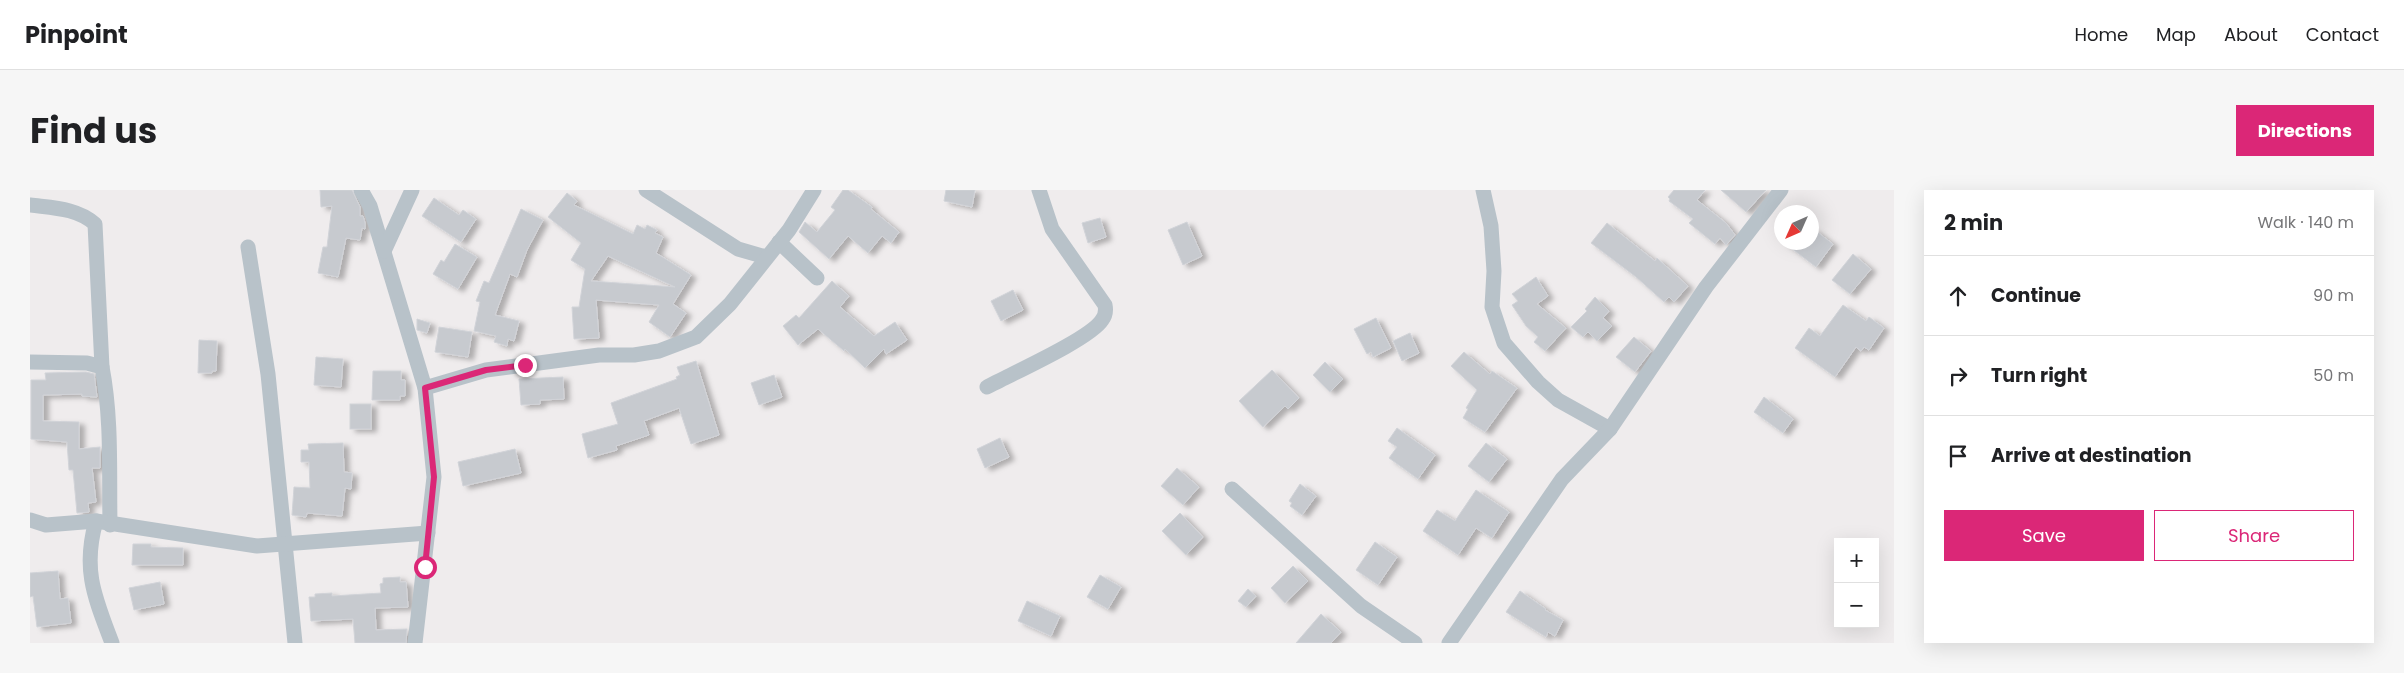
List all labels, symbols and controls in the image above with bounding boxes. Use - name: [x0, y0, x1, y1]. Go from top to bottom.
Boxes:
- text: Pinpoint: [25, 18, 128, 51]
- text: Home: [2074, 22, 2128, 47]
- text: Map: [2156, 22, 2196, 47]
- text: About: [2224, 22, 2278, 47]
- text: Contact: [2306, 22, 2379, 47]
- button: Directions: [2236, 105, 2374, 156]
- text: Find us: [30, 106, 157, 155]
- north arrow: [1774, 205, 1819, 250]
- text: 2 min: [1944, 208, 2003, 237]
- text: Walk · 140 m: [2257, 211, 2354, 234]
- icon: ahead: [1944, 282, 1972, 310]
- text: Continue: [1991, 282, 2081, 309]
- text: 90 m: [2313, 284, 2354, 307]
- route end: [514, 354, 537, 377]
- icon: right: [1944, 362, 1972, 390]
- text: Turn right: [1991, 362, 2087, 389]
- text: 50 m: [2313, 364, 2354, 387]
- icon: arrive: [1944, 442, 1972, 470]
- text: Arrive at destination: [1991, 442, 2192, 469]
- button: Save: [1944, 510, 2144, 561]
- button: Share: [2154, 510, 2354, 561]
- map controls: [1834, 538, 1879, 628]
- button: +: [1834, 538, 1879, 583]
- route start: [414, 556, 437, 579]
- button: −: [1834, 583, 1879, 628]

